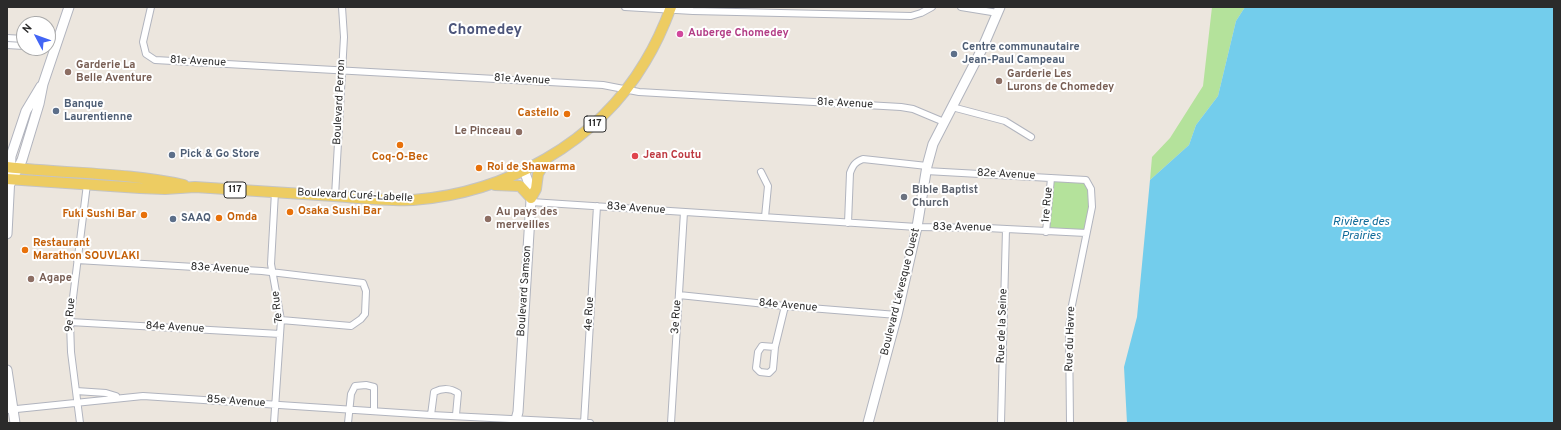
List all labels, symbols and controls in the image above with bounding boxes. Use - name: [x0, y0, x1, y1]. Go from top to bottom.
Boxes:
- north arrow: [16, 16, 56, 56]
- text: N: [20, 21, 36, 36]
- district label: Chomedey: [448, 22, 522, 40]
- place label: Auberge Chomedey: [688, 27, 789, 41]
- marker: Auberge Chomedey: [675, 29, 685, 39]
- place label: Centre communautaire Jean-Paul Campeau: [962, 41, 1080, 67]
- marker: Centre communautaire Jean-Paul Campeau: [949, 49, 959, 59]
- street label: 81e Avenue: [170, 54, 226, 70]
- place label: Garderie La Belle Aventure: [76, 59, 152, 85]
- street label: Boulevard Perron: [331, 59, 349, 145]
- marker: Garderie La Belle Aventure: [63, 67, 73, 77]
- place label: Garderie Les Lurons de Chomedey: [1007, 68, 1114, 94]
- street label: 81e Avenue: [494, 72, 550, 88]
- marker: Garderie Les Lurons de Chomedey: [994, 76, 1004, 86]
- street label: 81e Avenue: [817, 96, 873, 112]
- place label: Banque Laurentienne: [64, 98, 132, 124]
- marker: Banque Laurentienne: [51, 106, 61, 116]
- place label: Castello: [518, 107, 559, 121]
- marker: Castello: [562, 109, 572, 119]
- road number: 117: [584, 116, 606, 132]
- place label: Le Pinceau: [455, 125, 511, 139]
- marker: Le Pinceau: [514, 127, 524, 137]
- marker: Coq-O-Bec: [395, 140, 405, 150]
- place label: Pick & Go Store: [180, 148, 259, 162]
- place label: Jean Coutu: [643, 149, 701, 163]
- marker: Pick & Go Store: [167, 150, 177, 160]
- place label: Coq-O-Bec: [372, 151, 428, 165]
- marker: Jean Coutu: [630, 151, 640, 161]
- place label: Roi de Shawarma: [487, 161, 575, 175]
- marker: Roi de Shawarma: [474, 163, 484, 173]
- street label: 82e Avenue: [976, 167, 1036, 183]
- road number: 117: [224, 182, 246, 198]
- place label: Bible Baptist Church: [912, 184, 978, 210]
- street label: Boulevard Curé-Labelle: [297, 186, 413, 206]
- street label: 1re Rue: [1040, 187, 1056, 223]
- marker: Bible Baptist Church: [899, 192, 909, 202]
- street label: 83e Avenue: [606, 200, 666, 218]
- place label: Osaka Sushi Bar: [298, 205, 381, 219]
- place label: Au pays des merveilles: [496, 206, 558, 232]
- marker: Osaka Sushi Bar: [285, 207, 295, 217]
- place label: Fuki Sushi Bar: [63, 208, 136, 222]
- marker: Fuki Sushi Bar: [139, 210, 149, 220]
- place label: Omda: [227, 211, 257, 225]
- place label: SAAQ: [181, 212, 211, 226]
- marker: Omda: [214, 213, 224, 223]
- marker: SAAQ: [168, 214, 178, 224]
- marker: Au pays des merveilles: [483, 214, 493, 224]
- water label: Rivière des Prairies: [1333, 216, 1389, 244]
- street label: 83e Avenue: [933, 221, 991, 235]
- street label: Boulevard Lévesque Ouest: [879, 227, 923, 357]
- place label: Restaurant Marathon SOUVLAKI: [33, 237, 140, 263]
- marker: Restaurant Marathon SOUVLAKI: [20, 245, 30, 255]
- street label: Boulevard Samson: [515, 245, 535, 337]
- street label: 83e Avenue: [190, 261, 250, 277]
- place label: Agape: [39, 272, 72, 286]
- marker: Agape: [26, 274, 36, 284]
- street label: Rue de la Seine: [995, 288, 1011, 364]
- street label: 7e Rue: [269, 290, 287, 324]
- street label: 4e Rue: [583, 296, 597, 332]
- street label: 9e Rue: [63, 297, 79, 333]
- street label: 84e Avenue: [758, 297, 818, 315]
- street label: 3e Rue: [669, 299, 685, 335]
- street label: Rue du Havre: [1063, 306, 1079, 372]
- street label: 84e Avenue: [145, 320, 205, 336]
- street label: 85e Avenue: [206, 393, 266, 411]

